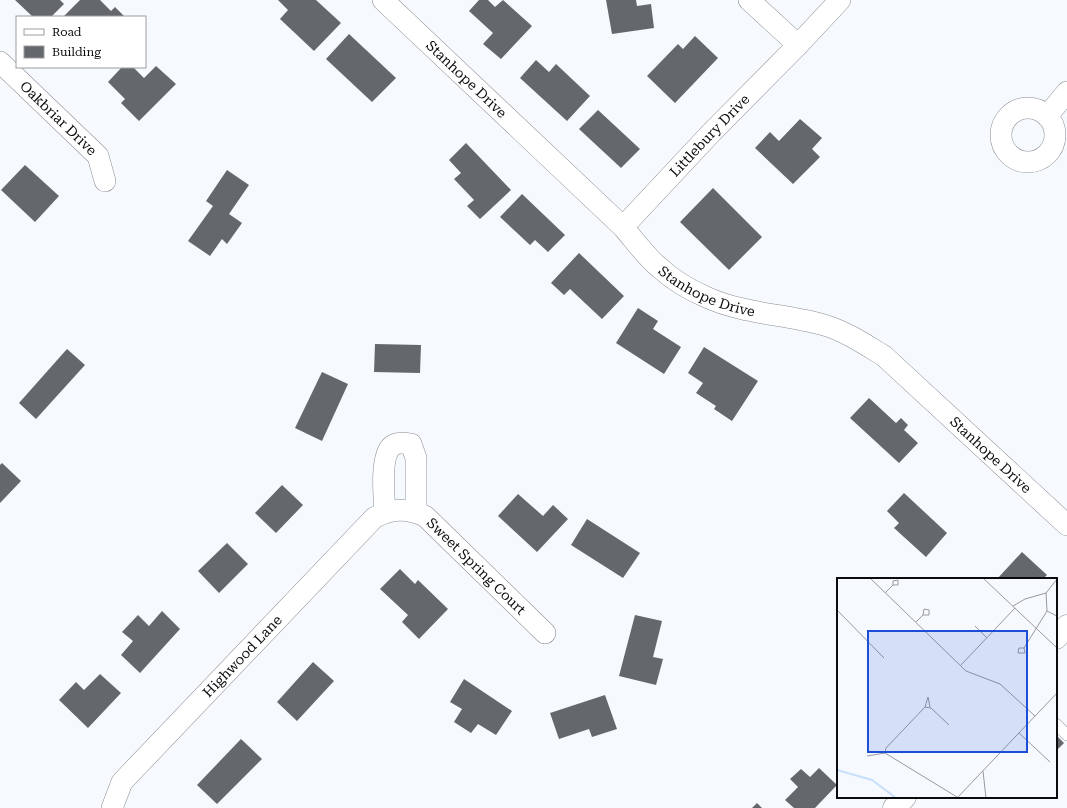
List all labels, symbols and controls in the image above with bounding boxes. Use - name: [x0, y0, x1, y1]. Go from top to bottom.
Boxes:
- legend: [16, 16, 146, 68]
- text: Road: [52, 25, 82, 39]
- street label: Stanhope Drive: [423, 37, 510, 121]
- text: Building: [52, 45, 101, 59]
- street label: Oakbriar Drive: [17, 78, 100, 159]
- street label: Littlebury Drive: [666, 91, 753, 180]
- street label: Stanhope Drive: [655, 263, 757, 319]
- street label: Stanhope Drive: [947, 413, 1035, 496]
- street label: Sweet Spring Court: [424, 515, 529, 618]
- inset map: [837, 578, 1057, 798]
- street label: Highwood Lane: [199, 612, 285, 700]

